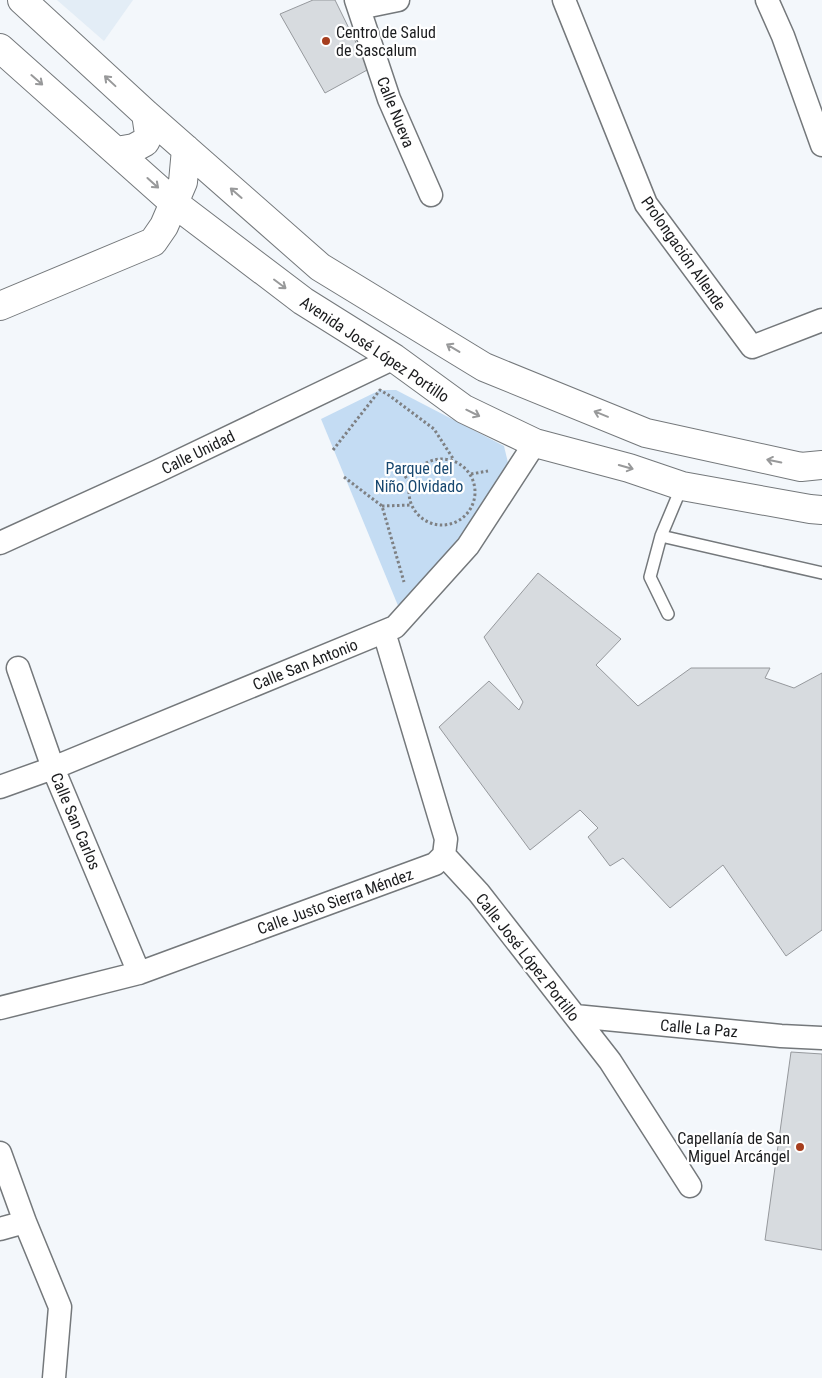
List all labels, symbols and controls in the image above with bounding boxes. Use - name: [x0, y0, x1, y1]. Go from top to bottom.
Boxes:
- place label: Centro de Salud de Sascalum: [336, 23, 436, 60]
- marker: Centro de Salud de Sascalum: [320, 35, 332, 47]
- one-way arrow: [30, 74, 43, 86]
- street label: Calle Nueva: [373, 74, 418, 150]
- one-way arrow: [104, 75, 117, 87]
- one-way arrow: [146, 178, 159, 189]
- one-way arrow: [229, 187, 242, 199]
- street label: Prolongación Allende: [637, 193, 730, 314]
- one-way arrow: [273, 279, 287, 289]
- street label: Avenida José López Portillo: [297, 292, 453, 406]
- one-way arrow: [446, 342, 460, 352]
- one-way arrow: [465, 409, 480, 419]
- one-way arrow: [594, 409, 609, 419]
- street label: Calle Unidad: [158, 427, 238, 478]
- one-way arrow: [766, 456, 782, 465]
- park label: Parque del Niño Olvidado: [375, 459, 463, 496]
- one-way arrow: [617, 463, 633, 473]
- street label: Calle San Antonio: [250, 635, 361, 694]
- street label: Calle San Carlos: [47, 770, 104, 872]
- street label: Calle Justo Sierra Méndez: [255, 864, 416, 939]
- street label: Calle José López Portillo: [472, 890, 583, 1025]
- street label: Calle La Paz: [659, 1016, 738, 1041]
- place label: Capellanía de San Miguel Arcángel: [677, 1129, 790, 1166]
- marker: Capellanía de San Miguel Arcángel: [794, 1141, 806, 1153]

